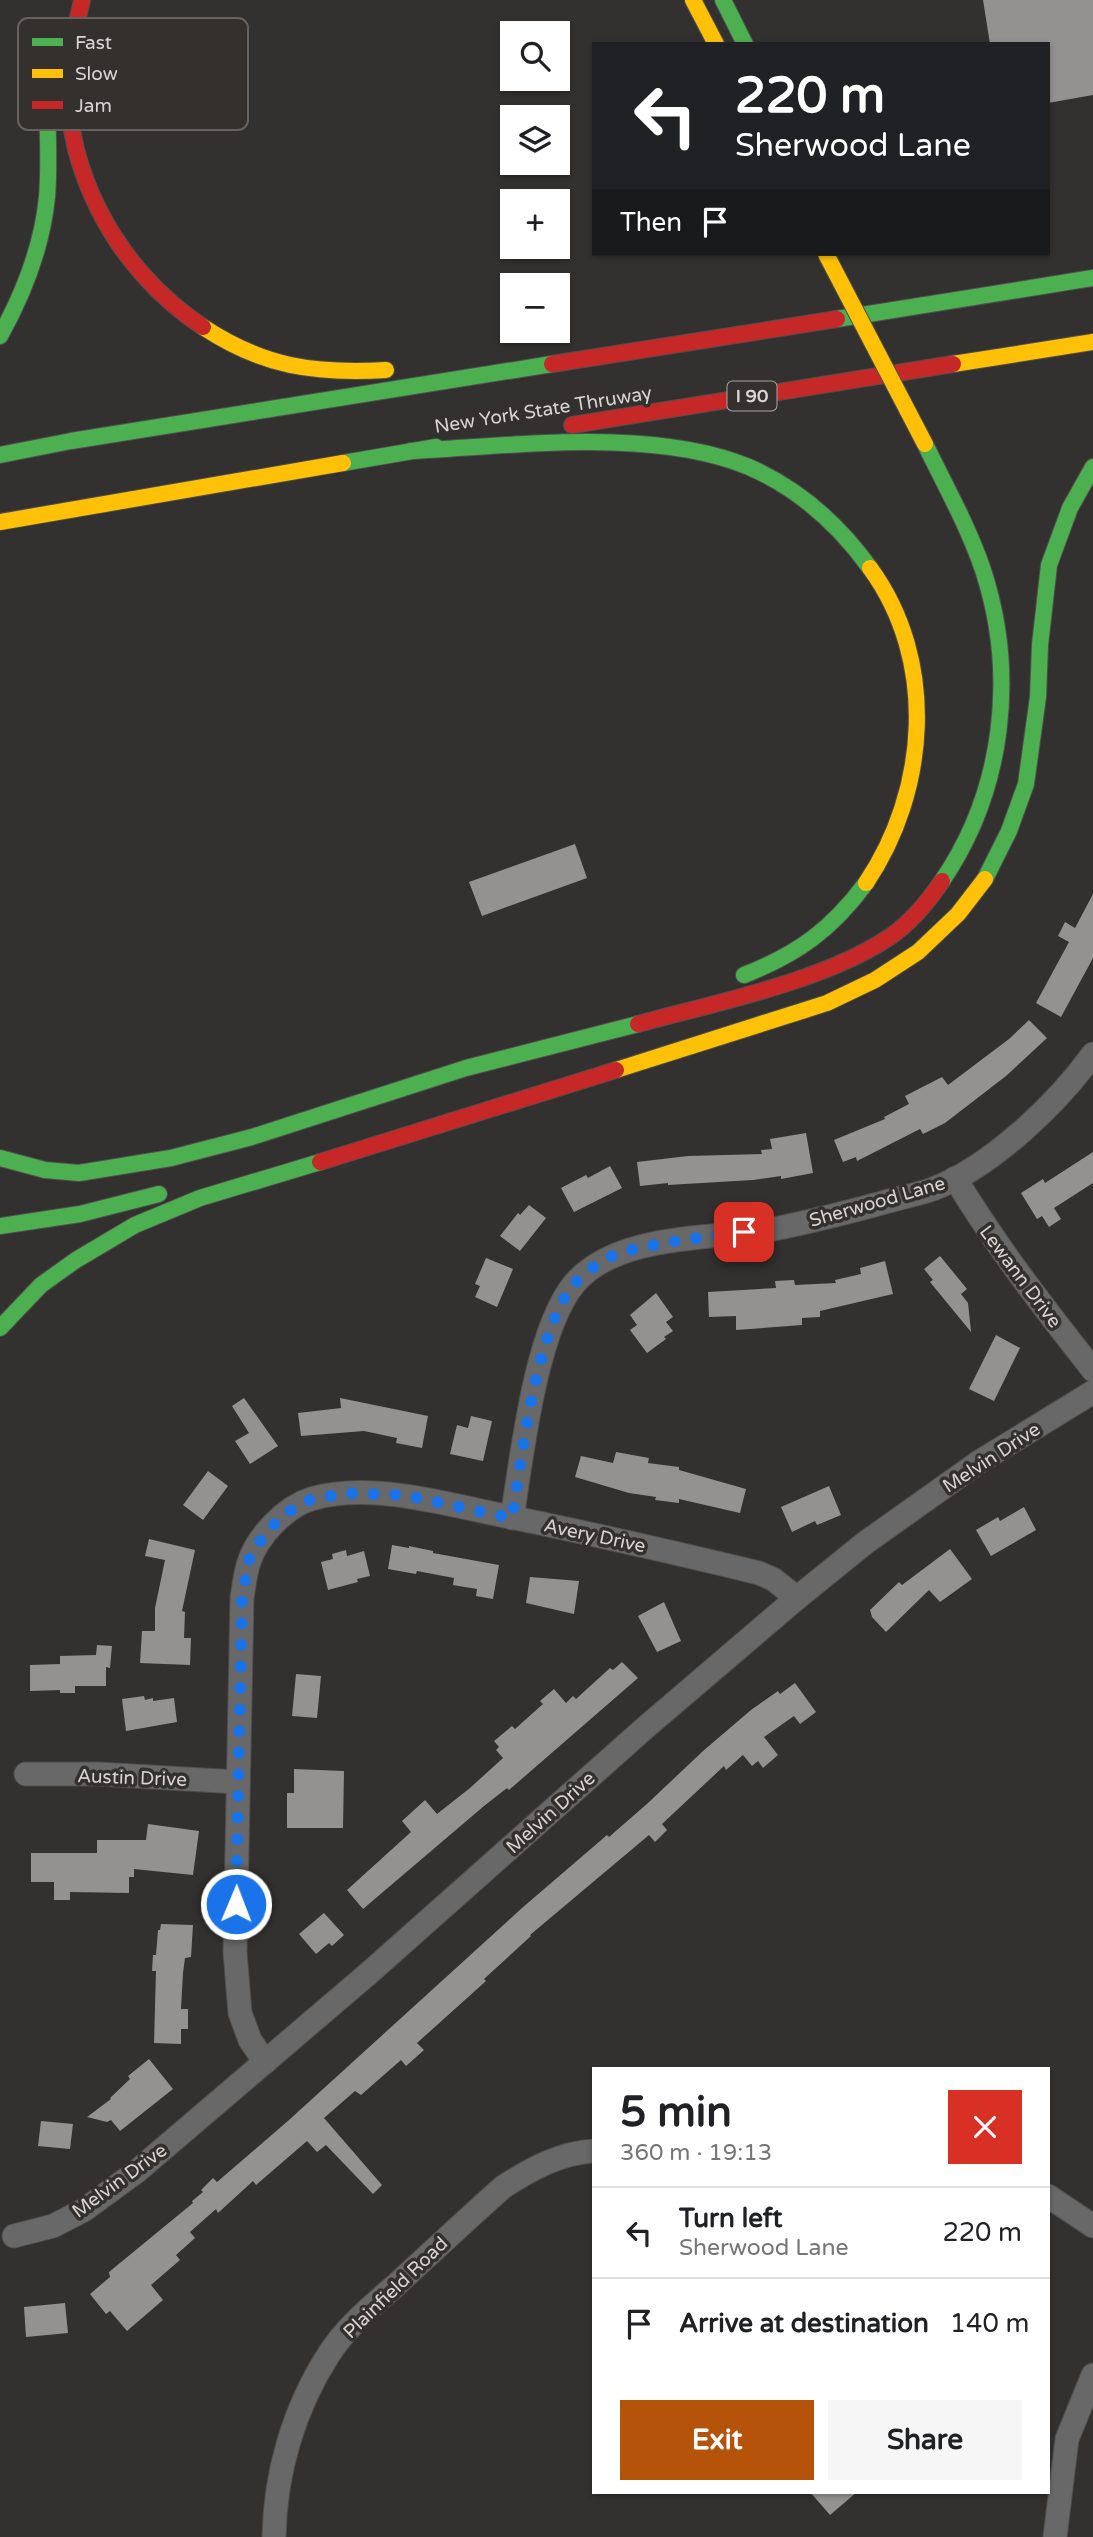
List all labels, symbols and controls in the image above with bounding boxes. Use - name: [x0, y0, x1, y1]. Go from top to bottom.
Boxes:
- legend: [18, 18, 248, 130]
- map controls: [500, 21, 570, 343]
- button: search: [500, 21, 570, 91]
- text: Fast: [75, 32, 112, 54]
- text: Slow: [75, 63, 118, 85]
- text: 220 m: [735, 67, 885, 126]
- icon: left: [620, 70, 711, 161]
- text: Jam: [75, 95, 112, 117]
- button: layers: [500, 105, 570, 175]
- text: Sherwood Lane: [735, 127, 971, 165]
- button: +: [500, 189, 570, 259]
- icon: arrive: [696, 203, 734, 241]
- text: Then: [620, 207, 682, 238]
- button: −: [500, 273, 570, 343]
- street label: New York State Thruway: [433, 382, 653, 438]
- road number: I 90: [728, 382, 776, 410]
- street label: Sherwood Lane: [807, 1172, 948, 1232]
- pin: [714, 1202, 774, 1262]
- icon: arrive: [725, 1213, 763, 1251]
- street label: Lewann Drive: [975, 1221, 1066, 1332]
- street label: Melvin Drive: [939, 1418, 1044, 1497]
- street label: Avery Drive: [542, 1514, 648, 1557]
- street label: Austin Drive: [77, 1765, 187, 1791]
- street label: Melvin Drive: [502, 1767, 600, 1858]
- position arrow: [199, 1867, 273, 1941]
- text: 5 min: [620, 2087, 732, 2138]
- button: close: [948, 2090, 1022, 2164]
- street label: Melvin Drive: [68, 2139, 171, 2223]
- text: 360 m · 19:13: [620, 2139, 772, 2167]
- text: Turn left: [679, 2203, 782, 2234]
- icon: left: [620, 2214, 658, 2252]
- text: 220 m: [942, 2217, 1022, 2248]
- street label: Plainfield Road: [339, 2232, 452, 2343]
- text: Sherwood Lane: [679, 2234, 849, 2262]
- icon: arrive: [620, 2305, 658, 2343]
- text: Arrive at destination: [679, 2308, 929, 2339]
- text: 140 m: [950, 2308, 1029, 2339]
- button: Exit: [620, 2400, 814, 2480]
- button: Share: [828, 2400, 1022, 2480]

